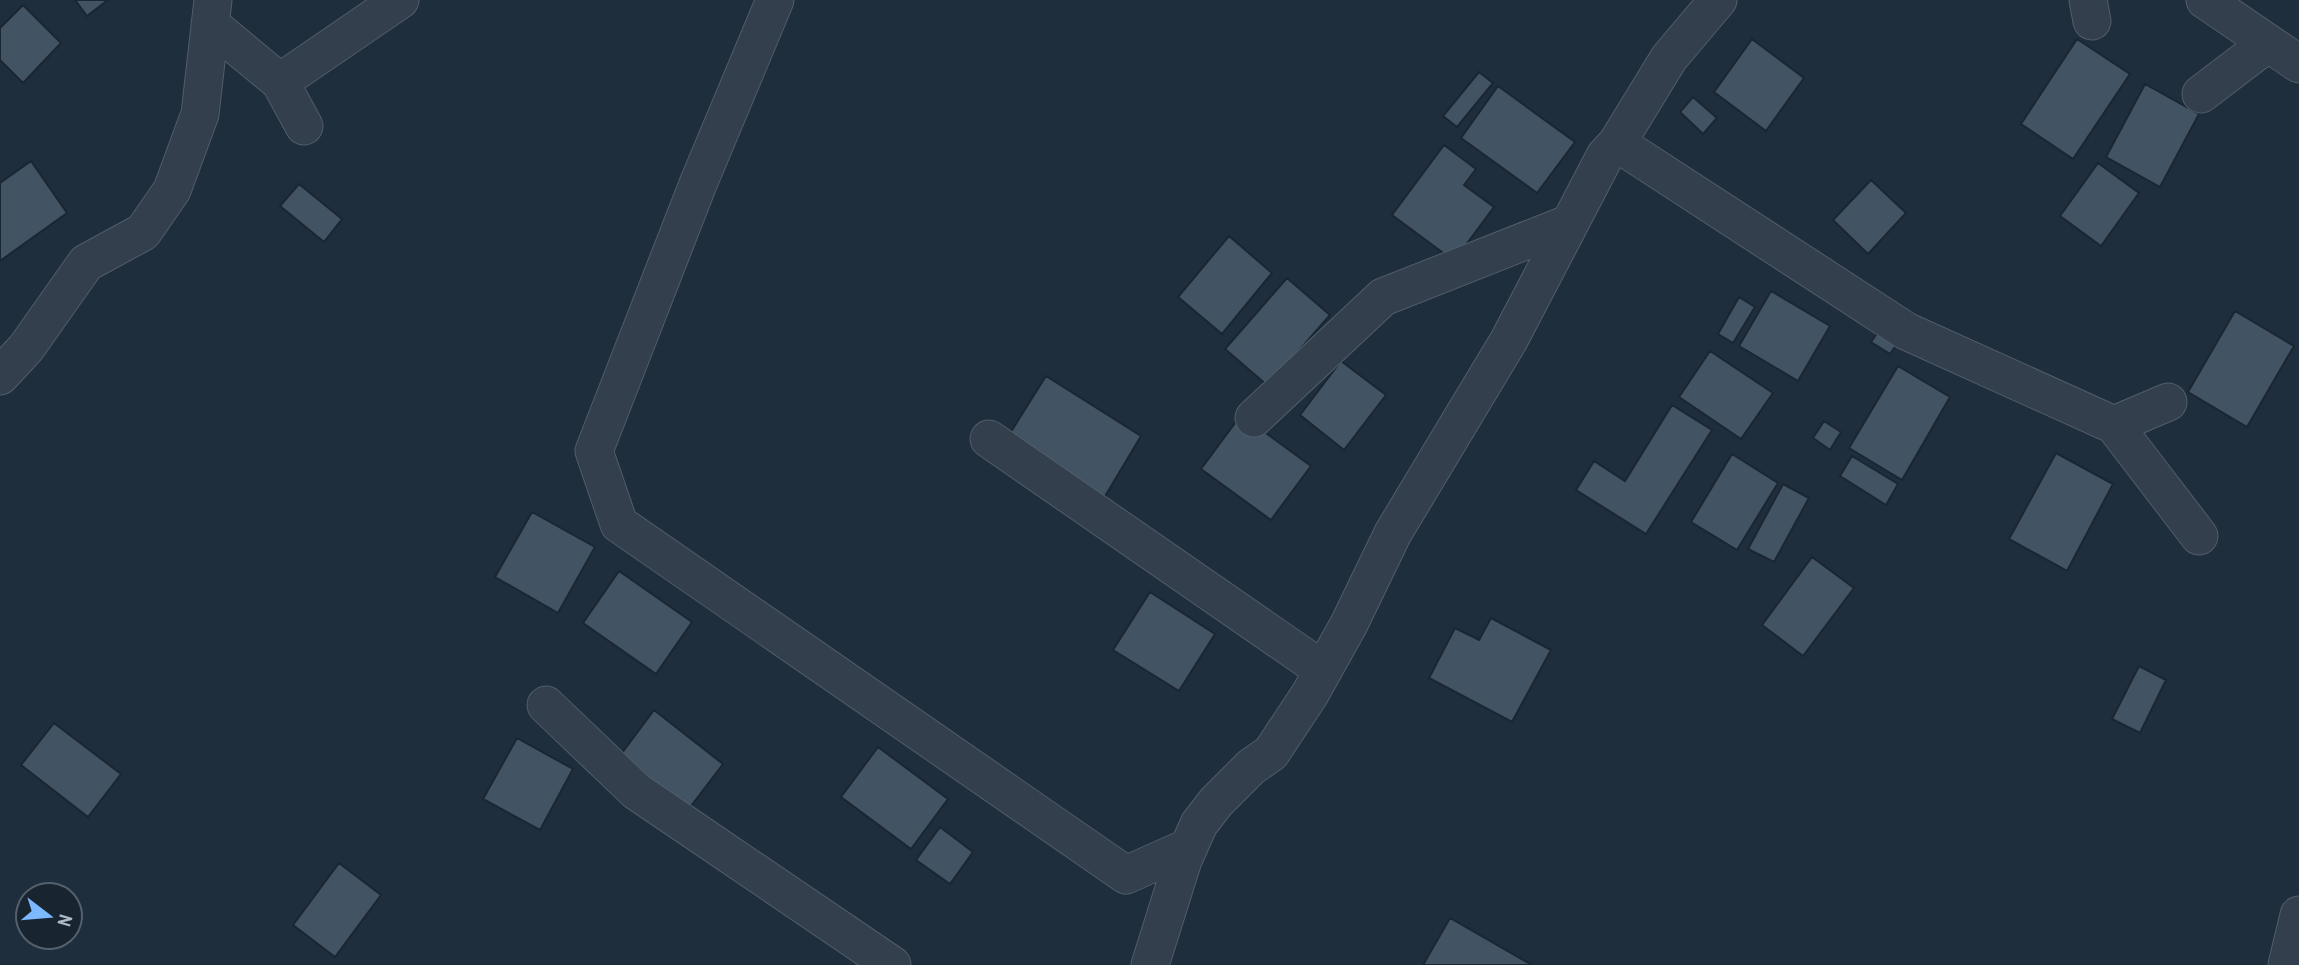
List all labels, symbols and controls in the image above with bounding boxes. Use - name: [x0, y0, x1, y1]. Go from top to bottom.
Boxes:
- north arrow: [14, 881, 84, 951]
- text: N: [51, 912, 79, 930]

